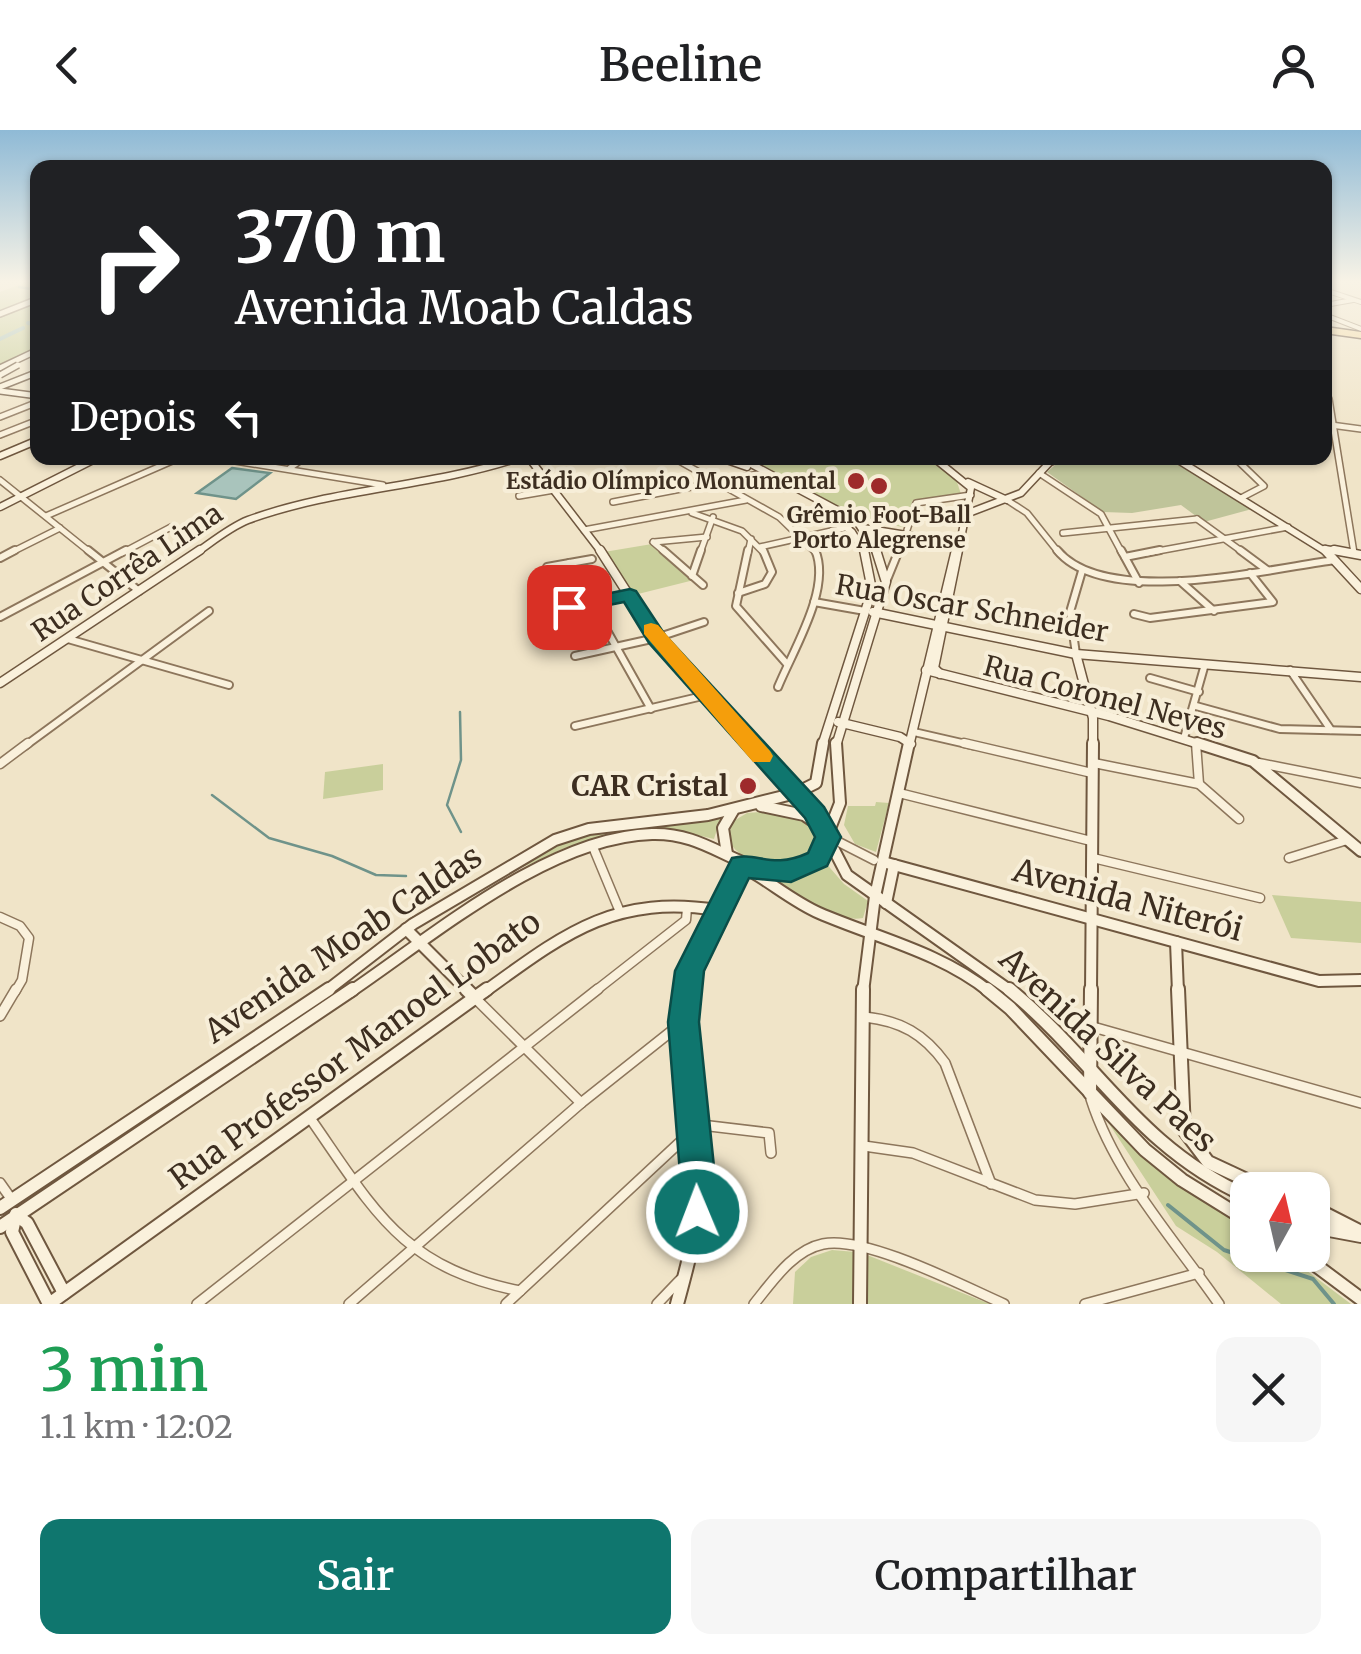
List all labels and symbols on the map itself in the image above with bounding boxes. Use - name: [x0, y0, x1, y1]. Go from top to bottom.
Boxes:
- place label: Estádio Olímpico Monumental: [506, 467, 836, 495]
- marker: Estádio Olímpico Monumental: [845, 470, 867, 492]
- marker: Grêmio Foot-Ball Porto Alegrense: [868, 475, 890, 497]
- street label: Rua Corrêa Lima: [25, 495, 229, 649]
- place label: Grêmio Foot-Ball Porto Alegrense: [787, 501, 971, 554]
- pin: [527, 565, 612, 650]
- street label: Rua Oscar Schneider: [833, 566, 1111, 650]
- street label: Rua Coronel Neves: [980, 647, 1230, 747]
- place label: CAR Cristal: [572, 768, 728, 804]
- marker: CAR Cristal: [737, 775, 759, 797]
- street label: Avenida Moab Caldas: [196, 836, 489, 1052]
- street label: Avenida Niterói: [1008, 850, 1247, 950]
- street label: Rua Professor Manoel Lobato: [162, 902, 548, 1198]
- street label: Avenida Silva Paes: [990, 939, 1225, 1161]
- position arrow: [645, 1160, 749, 1264]
- north arrow: [1230, 1172, 1330, 1272]

